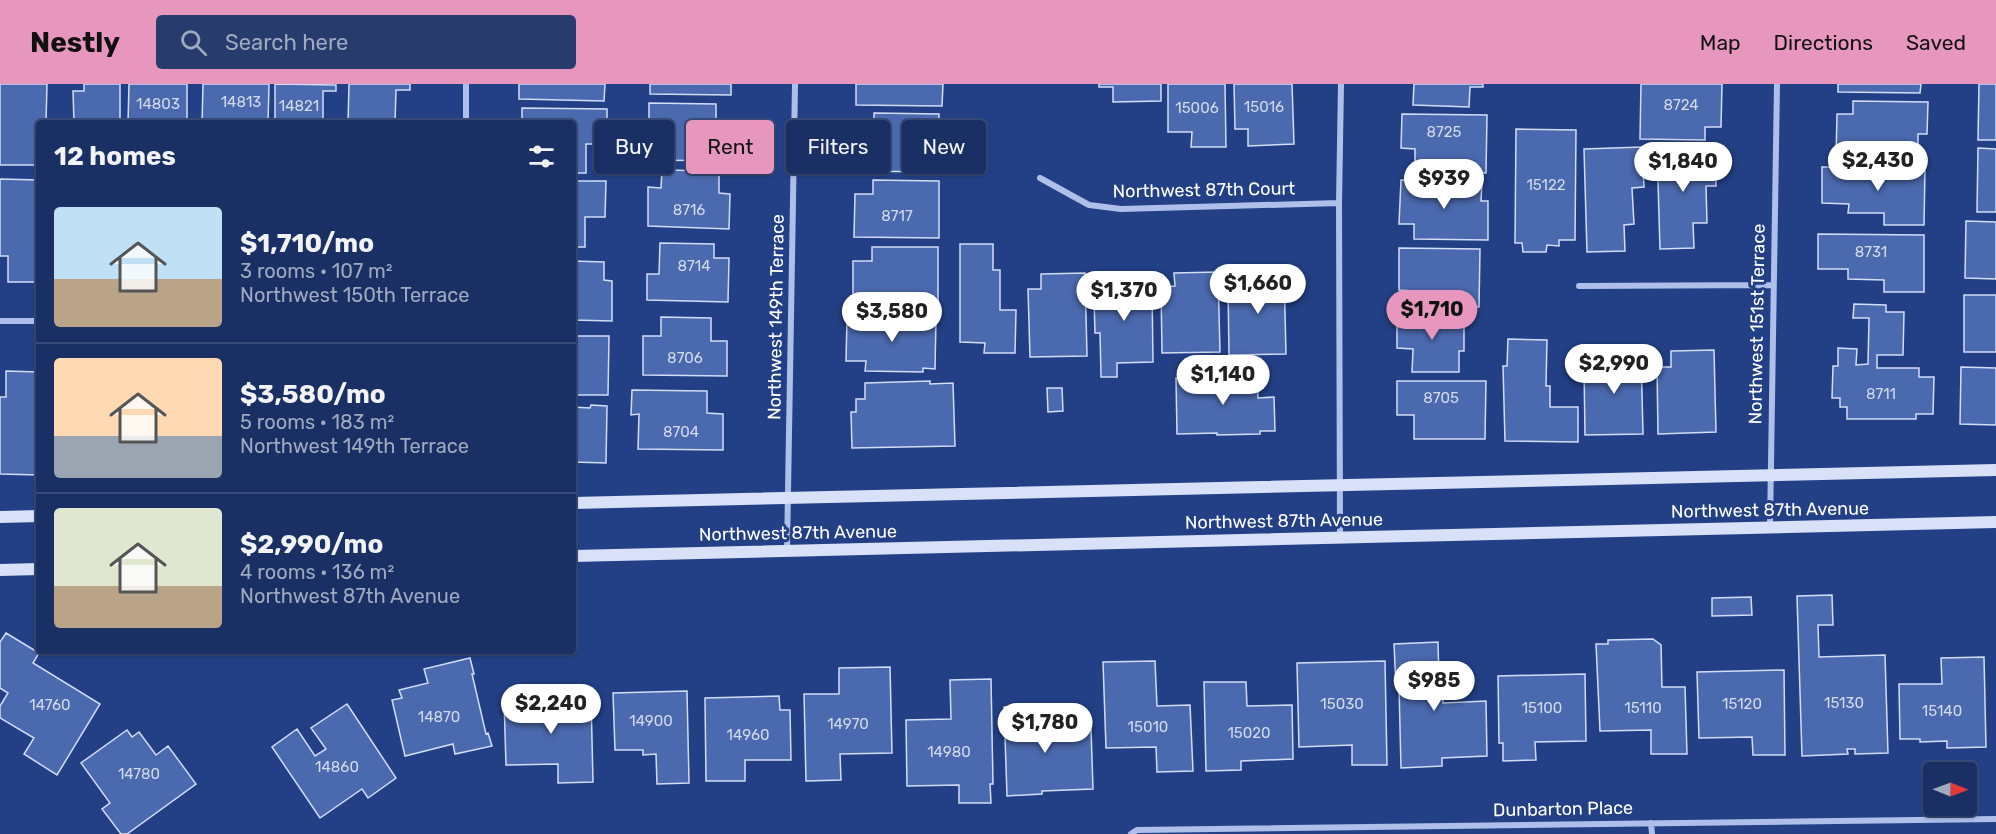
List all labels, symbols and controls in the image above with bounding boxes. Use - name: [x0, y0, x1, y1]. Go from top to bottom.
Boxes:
- search box: [156, 15, 576, 69]
- text: Nestly: [30, 26, 120, 59]
- icon: search: [177, 26, 210, 59]
- text: Search here: [225, 29, 348, 56]
- text: Map: [1700, 30, 1741, 55]
- text: Directions: [1774, 30, 1873, 55]
- text: Saved: [1906, 30, 1966, 55]
- house number: 14813: [221, 93, 261, 111]
- house number: 14803: [136, 95, 180, 113]
- house number: 8724: [1663, 96, 1699, 114]
- house number: 14821: [279, 97, 319, 115]
- house number: 15016: [1244, 98, 1284, 116]
- house number: 15006: [1175, 99, 1219, 117]
- chip: Buy: [594, 120, 674, 174]
- chip: Rent: [686, 120, 774, 174]
- chip: Filters: [786, 120, 890, 174]
- chip: New: [902, 120, 986, 174]
- house number: 8725: [1427, 123, 1462, 141]
- icon: filters: [525, 140, 558, 173]
- text: 12 homes: [54, 141, 176, 172]
- pin: $2,430: [1829, 141, 1927, 192]
- pin: $1,840: [1634, 142, 1732, 193]
- text: $2,430: [1842, 148, 1914, 172]
- text: $1,840: [1648, 149, 1718, 173]
- pin: $939: [1408, 159, 1480, 210]
- text: $939: [1418, 166, 1470, 190]
- house number: 15122: [1526, 176, 1566, 194]
- street label: Northwest 87th Court: [1113, 177, 1295, 203]
- house number: 8716: [673, 201, 705, 219]
- house number: 8717: [881, 207, 913, 225]
- street label: Northwest 149th Terrace: [763, 214, 789, 420]
- street label: Northwest 151st Terrace: [1744, 223, 1770, 425]
- text: $1,710/mo: [240, 228, 374, 259]
- icon: home: [102, 231, 174, 303]
- house number: 8731: [1855, 243, 1887, 261]
- house number: 8714: [678, 257, 710, 275]
- text: 3 rooms · 107 m²: [240, 259, 393, 283]
- pin: $1,660: [1209, 264, 1307, 315]
- pin: $1,370: [1075, 271, 1173, 322]
- text: $1,660: [1224, 271, 1292, 295]
- text: $1,370: [1090, 278, 1158, 302]
- text: Northwest 150th Terrace: [240, 283, 469, 307]
- pin: $1,710: [1383, 290, 1481, 341]
- pin: $3,580: [843, 292, 941, 343]
- text: $1,710: [1400, 297, 1464, 321]
- text: $3,580: [856, 299, 928, 323]
- pin: $2,990: [1565, 344, 1663, 395]
- house number: 8706: [667, 349, 703, 367]
- text: $2,990: [1579, 351, 1649, 375]
- pin: $1,140: [1174, 355, 1272, 406]
- text: $1,140: [1191, 362, 1255, 386]
- text: $3,580/mo: [240, 379, 386, 410]
- icon: home: [102, 382, 174, 454]
- house number: 8711: [1866, 385, 1896, 403]
- house number: 8705: [1423, 389, 1459, 407]
- text: 5 rooms · 183 m²: [240, 410, 394, 434]
- house number: 8704: [663, 423, 699, 441]
- text: Northwest 149th Terrace: [240, 434, 469, 458]
- street label: Northwest 87th Avenue: [1671, 497, 1869, 523]
- street label: Northwest 87th Avenue: [1185, 508, 1383, 534]
- street label: Northwest 87th Avenue: [699, 520, 897, 546]
- text: $2,990/mo: [240, 529, 383, 560]
- icon: home: [102, 532, 174, 604]
- text: 4 rooms · 136 m²: [240, 560, 394, 584]
- text: Northwest 87th Avenue: [240, 584, 460, 608]
- pin: $985: [1398, 661, 1470, 712]
- text: $985: [1408, 668, 1460, 692]
- pin: $2,240: [502, 684, 600, 735]
- text: $2,240: [515, 691, 587, 715]
- house number: 15130: [1824, 694, 1864, 712]
- house number: 15030: [1320, 695, 1364, 713]
- house number: 15120: [1722, 695, 1762, 713]
- house number: 14760: [29, 696, 71, 714]
- house number: 15100: [1522, 699, 1562, 717]
- house number: 15110: [1624, 699, 1662, 717]
- house number: 15140: [1922, 702, 1962, 720]
- pin: $1,780: [996, 703, 1094, 754]
- house number: 14870: [418, 708, 460, 726]
- text: $1,780: [1012, 710, 1078, 734]
- house number: 14900: [629, 712, 673, 730]
- house number: 14970: [827, 715, 869, 733]
- house number: 15010: [1128, 718, 1168, 736]
- house number: 15020: [1227, 724, 1271, 742]
- house number: 14960: [727, 726, 769, 744]
- house number: 14980: [927, 743, 971, 761]
- house number: 14860: [315, 758, 359, 776]
- north arrow: [1923, 762, 1977, 816]
- map controls: [1923, 762, 1977, 816]
- house number: 14780: [118, 765, 160, 783]
- street label: Dunbarton Place: [1493, 797, 1633, 821]

